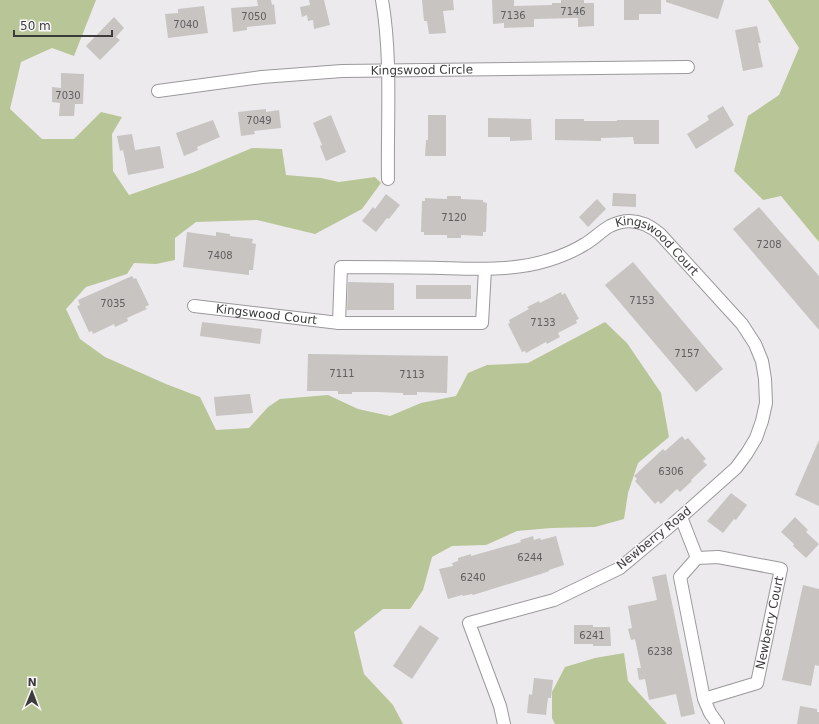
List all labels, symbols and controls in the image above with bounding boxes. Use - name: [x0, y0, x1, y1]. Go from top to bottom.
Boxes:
- house number: 7146: [560, 6, 586, 17]
- house number: 7136: [500, 10, 526, 21]
- house number: 7050: [241, 11, 267, 22]
- scale bar: [14, 12, 112, 38]
- text: 50 m: [20, 19, 51, 33]
- house number: 7040: [173, 19, 199, 30]
- street label: Kingswood Circle: [371, 62, 473, 78]
- house number: 7030: [55, 90, 81, 101]
- house number: 7049: [246, 115, 272, 126]
- house number: 7120: [441, 212, 467, 223]
- street label: Kingswood Court: [614, 214, 701, 279]
- house number: 7208: [756, 239, 782, 250]
- house number: 7408: [207, 250, 233, 261]
- house number: 7153: [629, 295, 655, 306]
- house number: 7035: [100, 298, 126, 309]
- street label: Kingswood Court: [215, 302, 318, 327]
- house number: 7133: [530, 317, 556, 328]
- house number: 7157: [674, 348, 700, 359]
- house number: 7111: [329, 368, 355, 379]
- house number: 7113: [399, 369, 425, 380]
- house number: 6306: [658, 466, 684, 477]
- street label: Newberry Road: [614, 504, 694, 572]
- house number: 6244: [517, 552, 543, 563]
- house number: 6240: [460, 572, 486, 583]
- street label: Newberry Court: [753, 575, 786, 671]
- house number: 6241: [579, 630, 605, 641]
- house number: 6238: [647, 646, 673, 657]
- north arrow: [12, 672, 52, 712]
- text: N: [27, 676, 37, 689]

